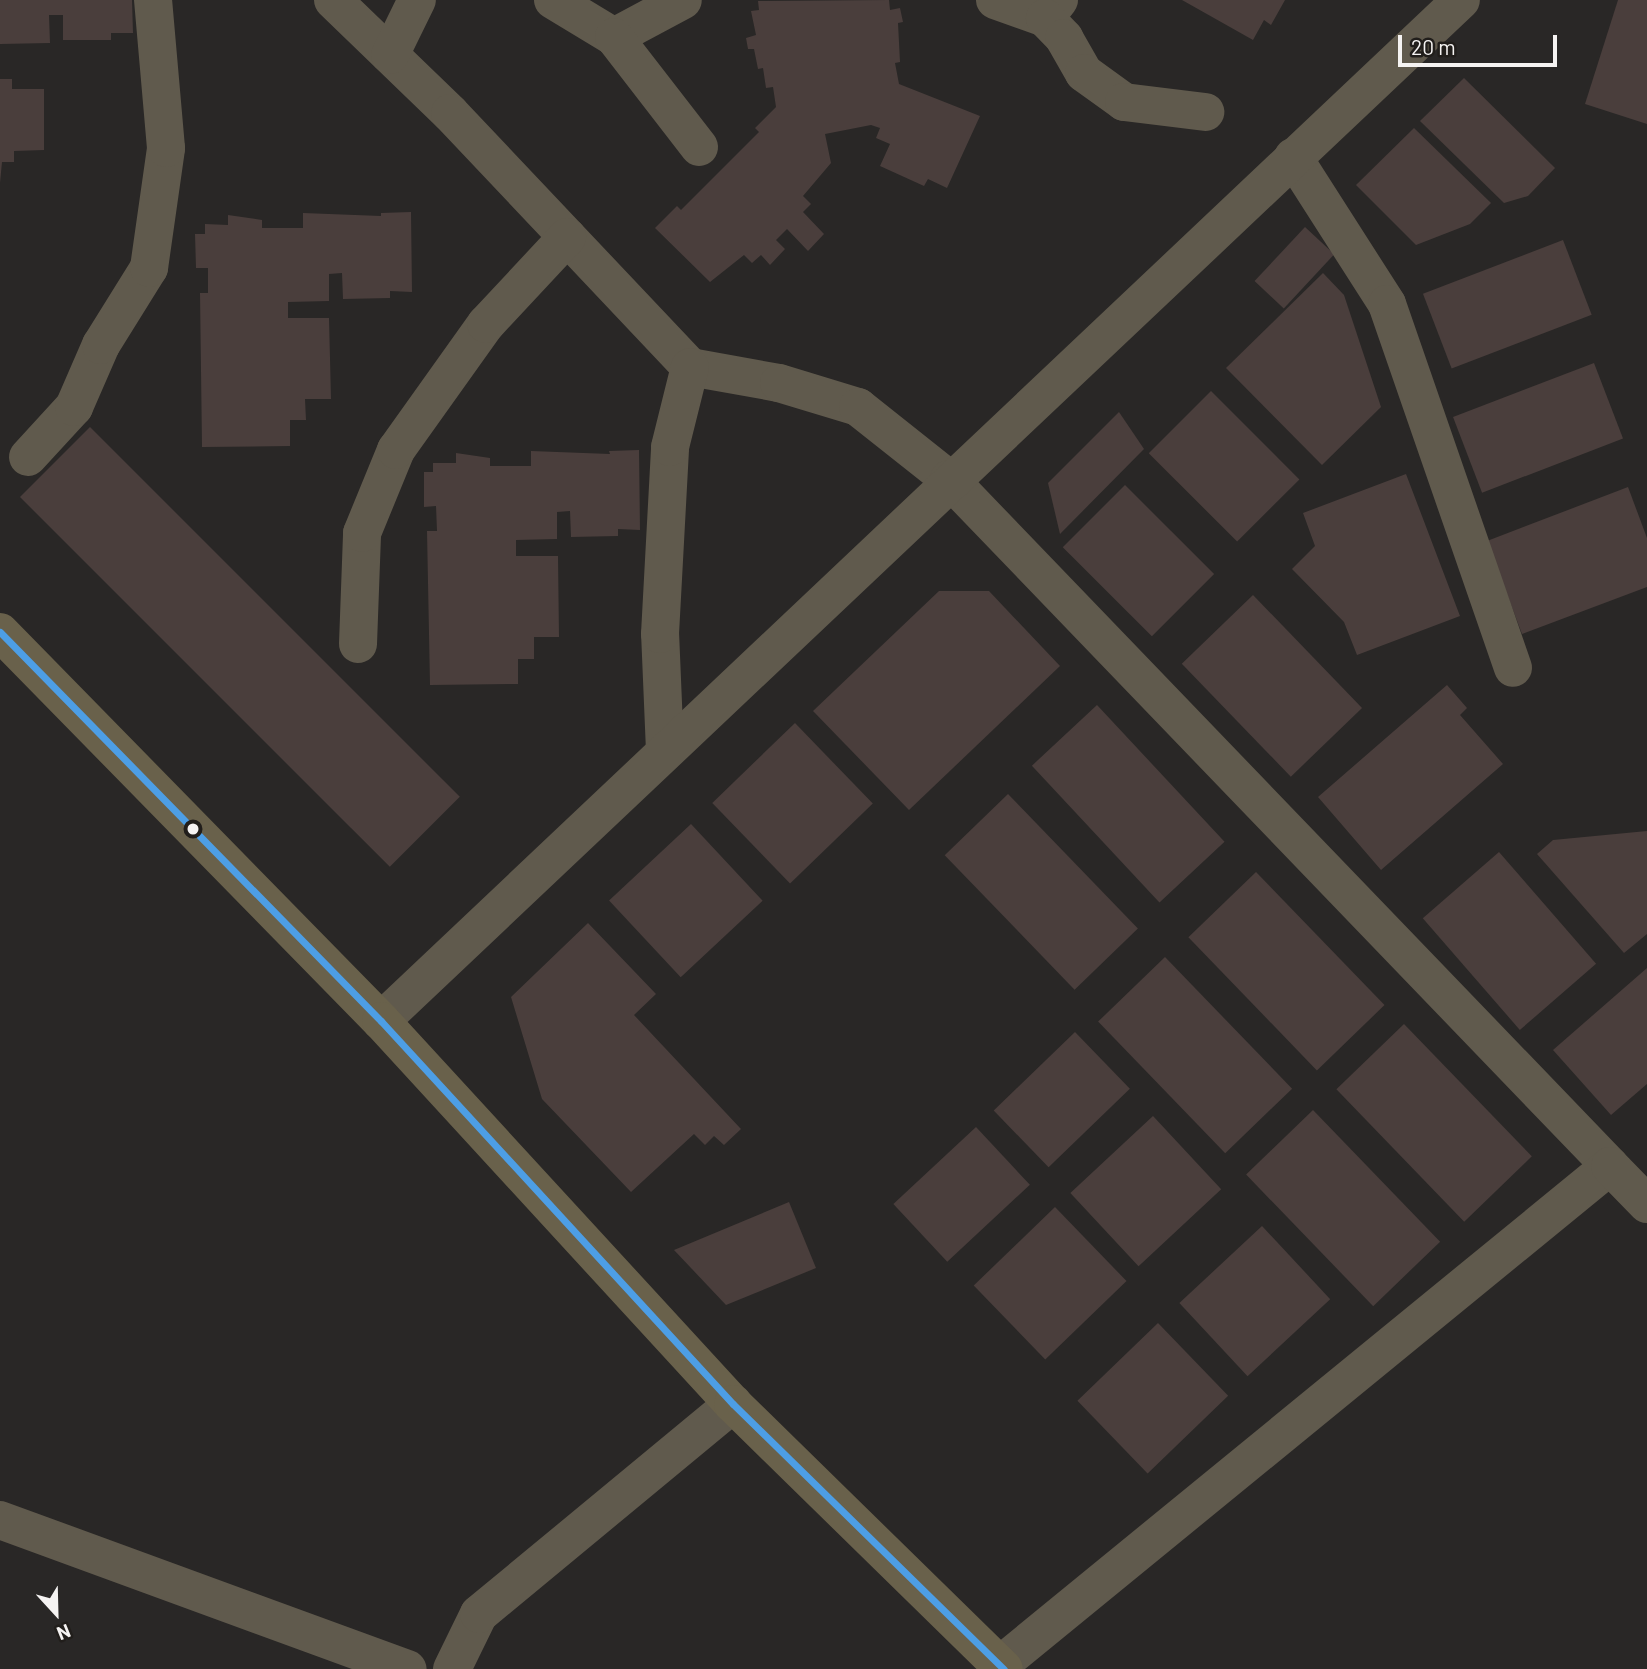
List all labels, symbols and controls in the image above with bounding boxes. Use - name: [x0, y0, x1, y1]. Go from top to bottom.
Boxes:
- scale bar: [1402, 21, 1561, 65]
- text: 20 m: [1411, 34, 1456, 59]
- unlabelled marker: [186, 822, 200, 836]
- north arrow: [21, 1578, 91, 1648]
- text: N: [54, 1620, 74, 1646]

